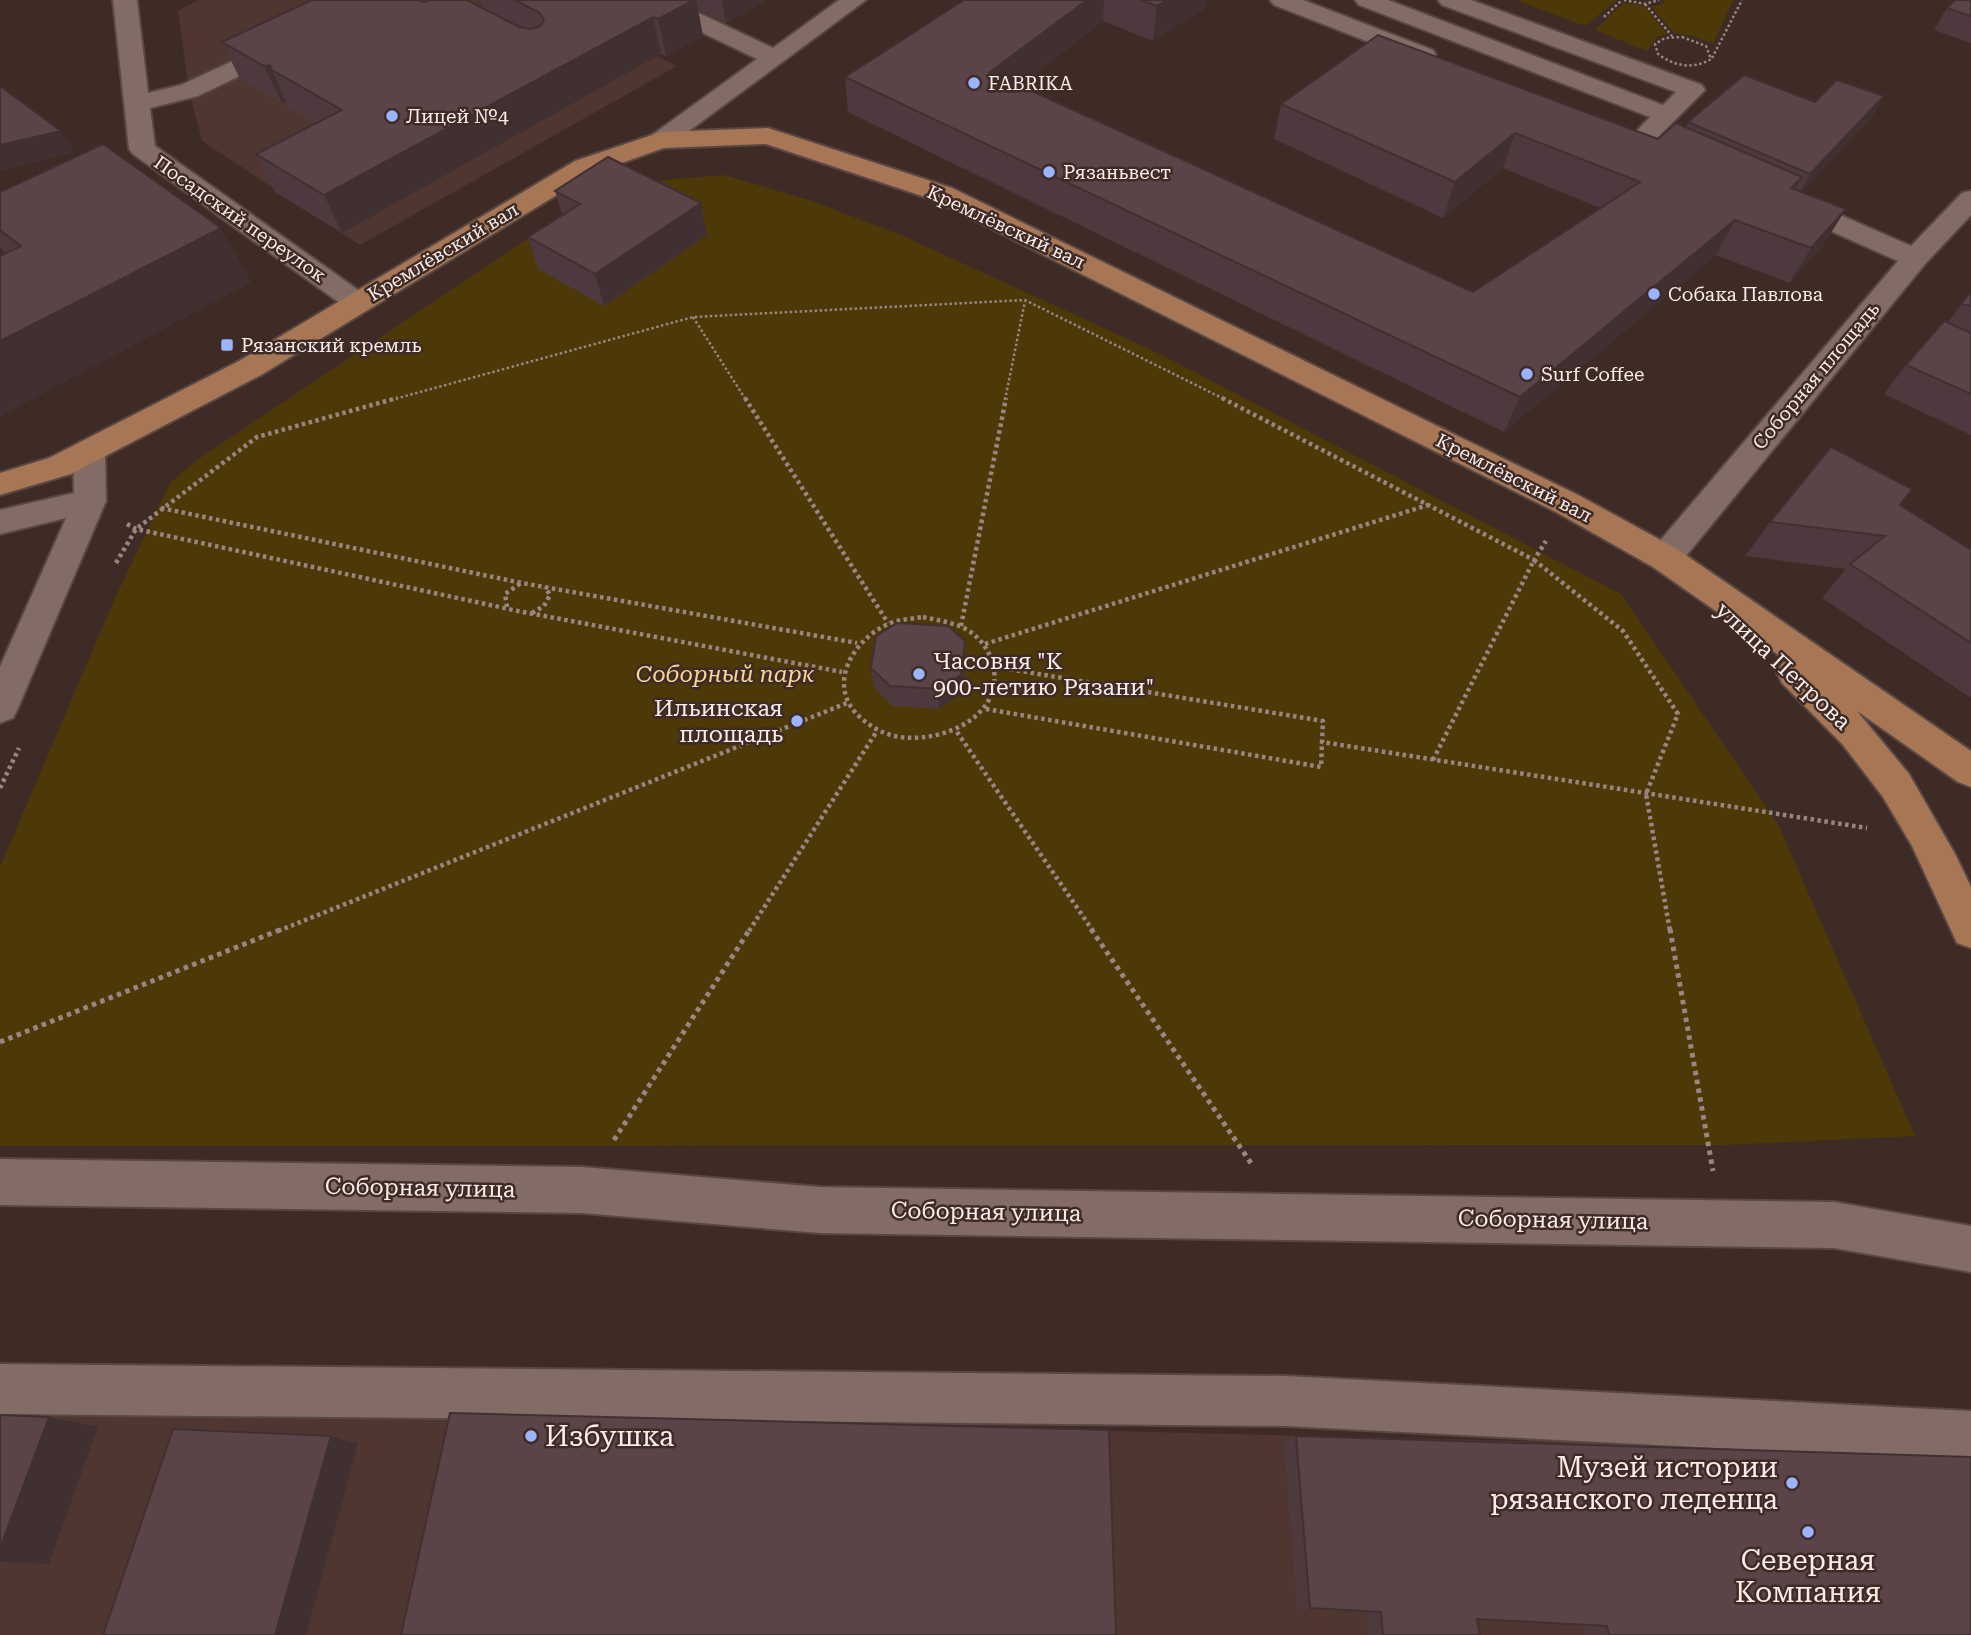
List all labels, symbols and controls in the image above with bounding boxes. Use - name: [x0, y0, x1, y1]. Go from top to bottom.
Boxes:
- place label: FABRIKA: [988, 72, 1073, 95]
- marker: FABRIKA: [966, 75, 982, 91]
- place label: Лицей №4: [406, 105, 509, 128]
- marker: Лицей №4: [384, 108, 400, 124]
- street label: Посадский переулок: [150, 151, 330, 287]
- place label: Рязаньвест: [1063, 161, 1171, 184]
- marker: Рязаньвест: [1041, 164, 1057, 180]
- street label: Кремлёвский вал: [923, 180, 1089, 274]
- street label: Кремлёвский вал: [363, 198, 523, 306]
- place label: Собака Павлова: [1668, 283, 1824, 306]
- marker: Собака Павлова: [1646, 286, 1662, 302]
- street label: Соборная площадь: [1748, 298, 1884, 454]
- place label: Рязанский кремль: [241, 334, 421, 357]
- marker: Рязанский кремль: [219, 337, 235, 353]
- place label: Surf Coffee: [1541, 363, 1645, 386]
- marker: Surf Coffee: [1519, 366, 1535, 382]
- street label: Кремлёвский вал: [1432, 429, 1596, 527]
- street label: улица Петрова: [1710, 596, 1857, 736]
- place label: Часовня "К 900-летию Рязани": [933, 648, 1154, 701]
- park label: Соборный парк: [636, 661, 815, 688]
- marker: Часовня "К 900-летию Рязани": [911, 666, 927, 682]
- place label: Ильинская площадь: [654, 695, 783, 748]
- marker: Ильинская площадь: [789, 713, 805, 729]
- street label: Соборная улица: [325, 1173, 516, 1203]
- street label: Соборная улица: [891, 1197, 1082, 1227]
- street label: Соборная улица: [1458, 1205, 1649, 1235]
- place label: Избушка: [545, 1420, 674, 1453]
- marker: Избушка: [523, 1428, 539, 1444]
- place label: Музей истории рязанского леденца: [1490, 1451, 1778, 1516]
- marker: Музей истории рязанского леденца: [1784, 1475, 1800, 1491]
- marker: Северная Компания: [1800, 1524, 1816, 1540]
- place label: Северная Компания: [1735, 1544, 1881, 1609]

